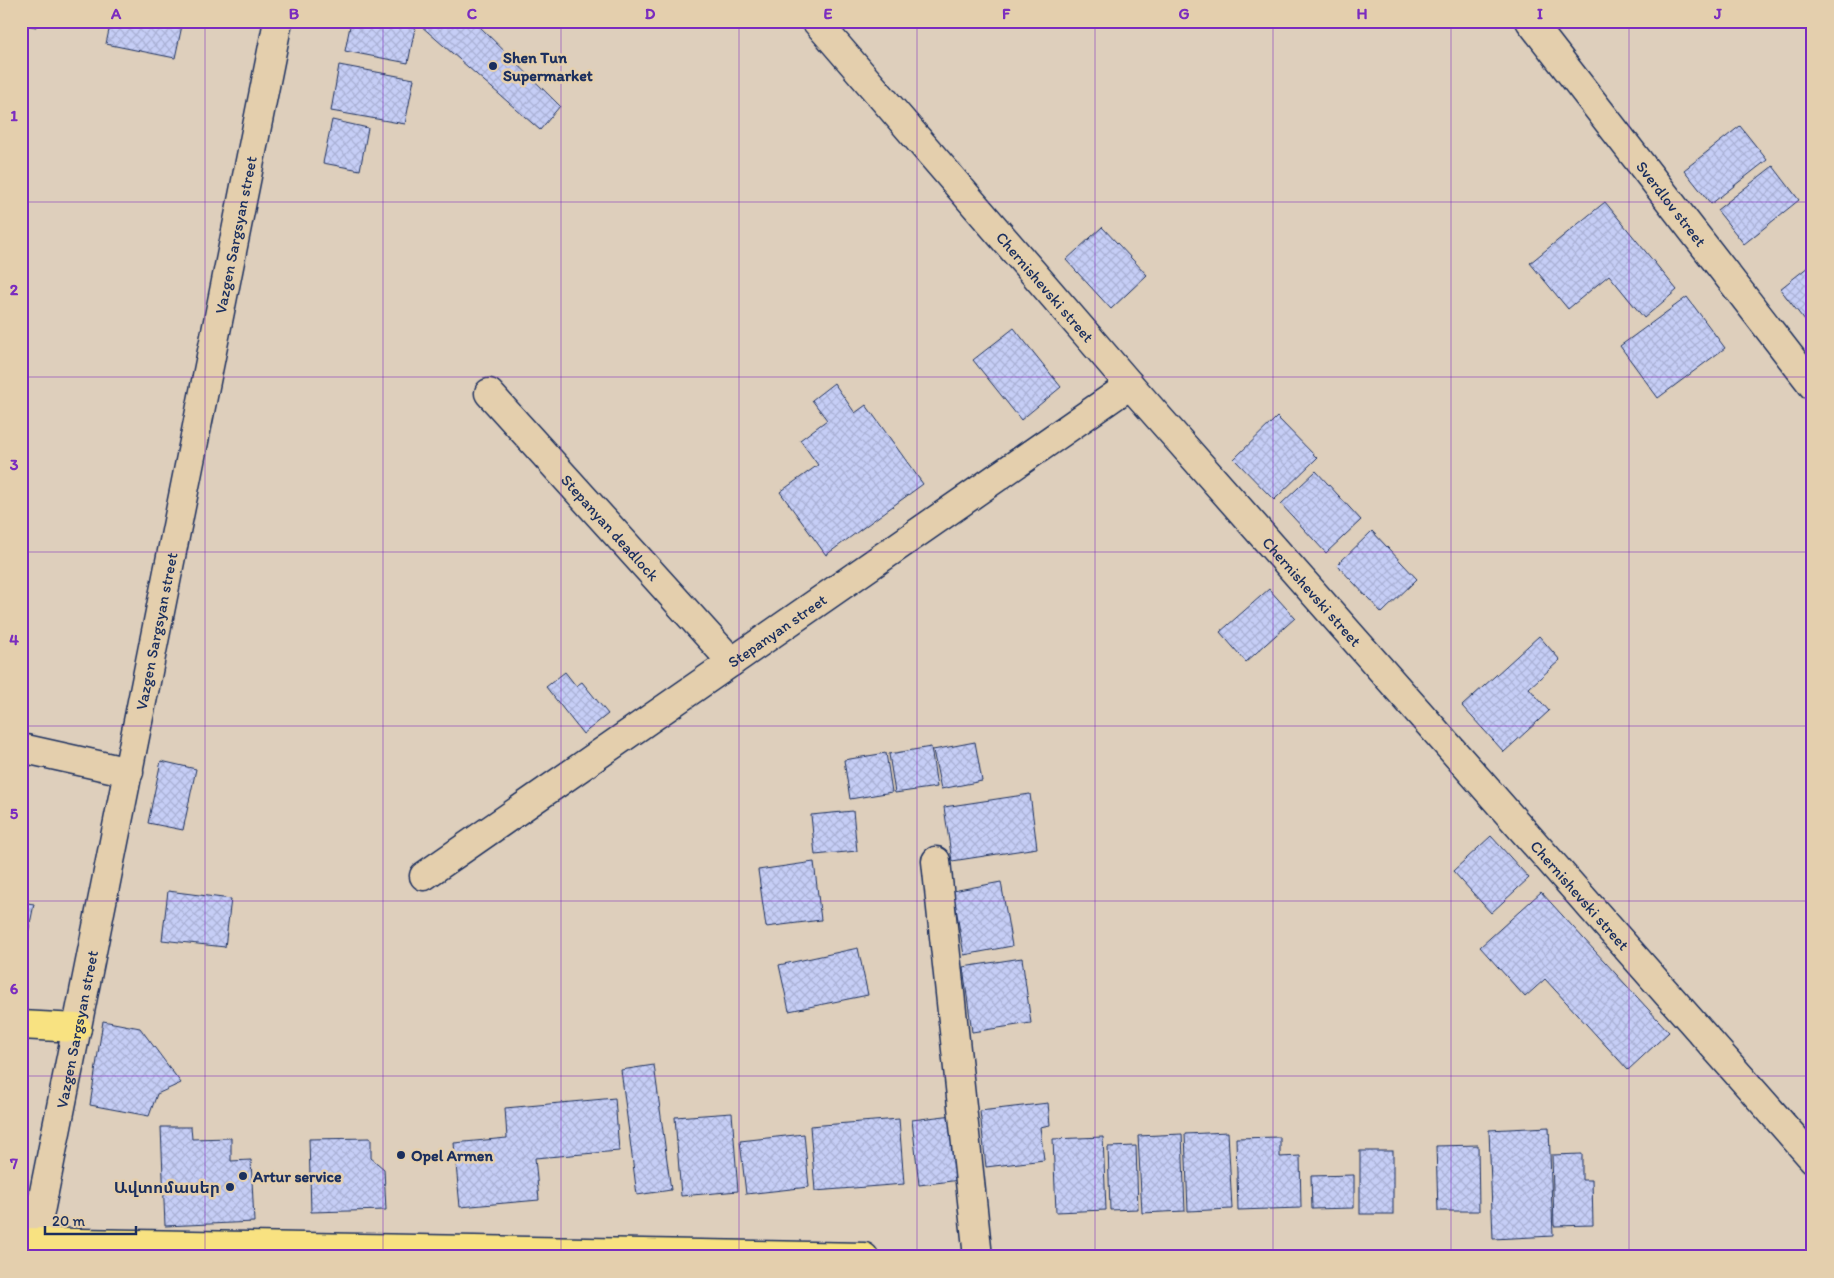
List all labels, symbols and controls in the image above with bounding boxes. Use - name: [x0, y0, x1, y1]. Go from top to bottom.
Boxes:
- text: A: [110, 4, 122, 23]
- text: B: [289, 4, 300, 23]
- text: C: [467, 4, 478, 23]
- text: D: [645, 4, 656, 23]
- text: E: [824, 4, 833, 23]
- text: F: [1002, 4, 1011, 23]
- text: G: [1178, 4, 1190, 23]
- text: H: [1356, 4, 1368, 23]
- text: I: [1537, 4, 1543, 23]
- text: J: [1713, 4, 1722, 23]
- place label: Shen Tun Supermarket: [503, 48, 593, 86]
- marker: Shen Tun Supermarket: [487, 60, 499, 72]
- text: 1: [10, 106, 18, 125]
- street label: Vazgen Sargsyan street: [211, 154, 261, 316]
- street label: Sverdlov street: [1632, 157, 1710, 250]
- street label: Chernishevski street: [992, 228, 1098, 346]
- text: 2: [10, 280, 19, 299]
- text: 3: [10, 455, 19, 474]
- street label: Stepanyan deadlock: [557, 470, 663, 585]
- street label: Chernishevski street: [1258, 533, 1365, 650]
- street label: Vazgen Sargsyan street: [132, 551, 182, 712]
- street label: Stepanyan street: [724, 590, 830, 672]
- text: 4: [9, 630, 19, 649]
- text: 5: [10, 804, 19, 823]
- street label: Chernishevski street: [1526, 837, 1633, 954]
- street label: Vazgen Sargsyan street: [52, 949, 102, 1110]
- text: 6: [10, 979, 19, 998]
- place label: Opel Armen: [411, 1146, 493, 1166]
- marker: Opel Armen: [395, 1149, 407, 1161]
- text: 7: [9, 1154, 18, 1173]
- place label: Artur service: [252, 1167, 342, 1186]
- marker: Artur service: [237, 1170, 249, 1182]
- place label: Ավտոմասեր: [114, 1178, 220, 1197]
- marker: Ավտոմասեր: [224, 1181, 236, 1193]
- scale bar: [45, 1203, 136, 1235]
- text: 20 m: [52, 1212, 86, 1230]

